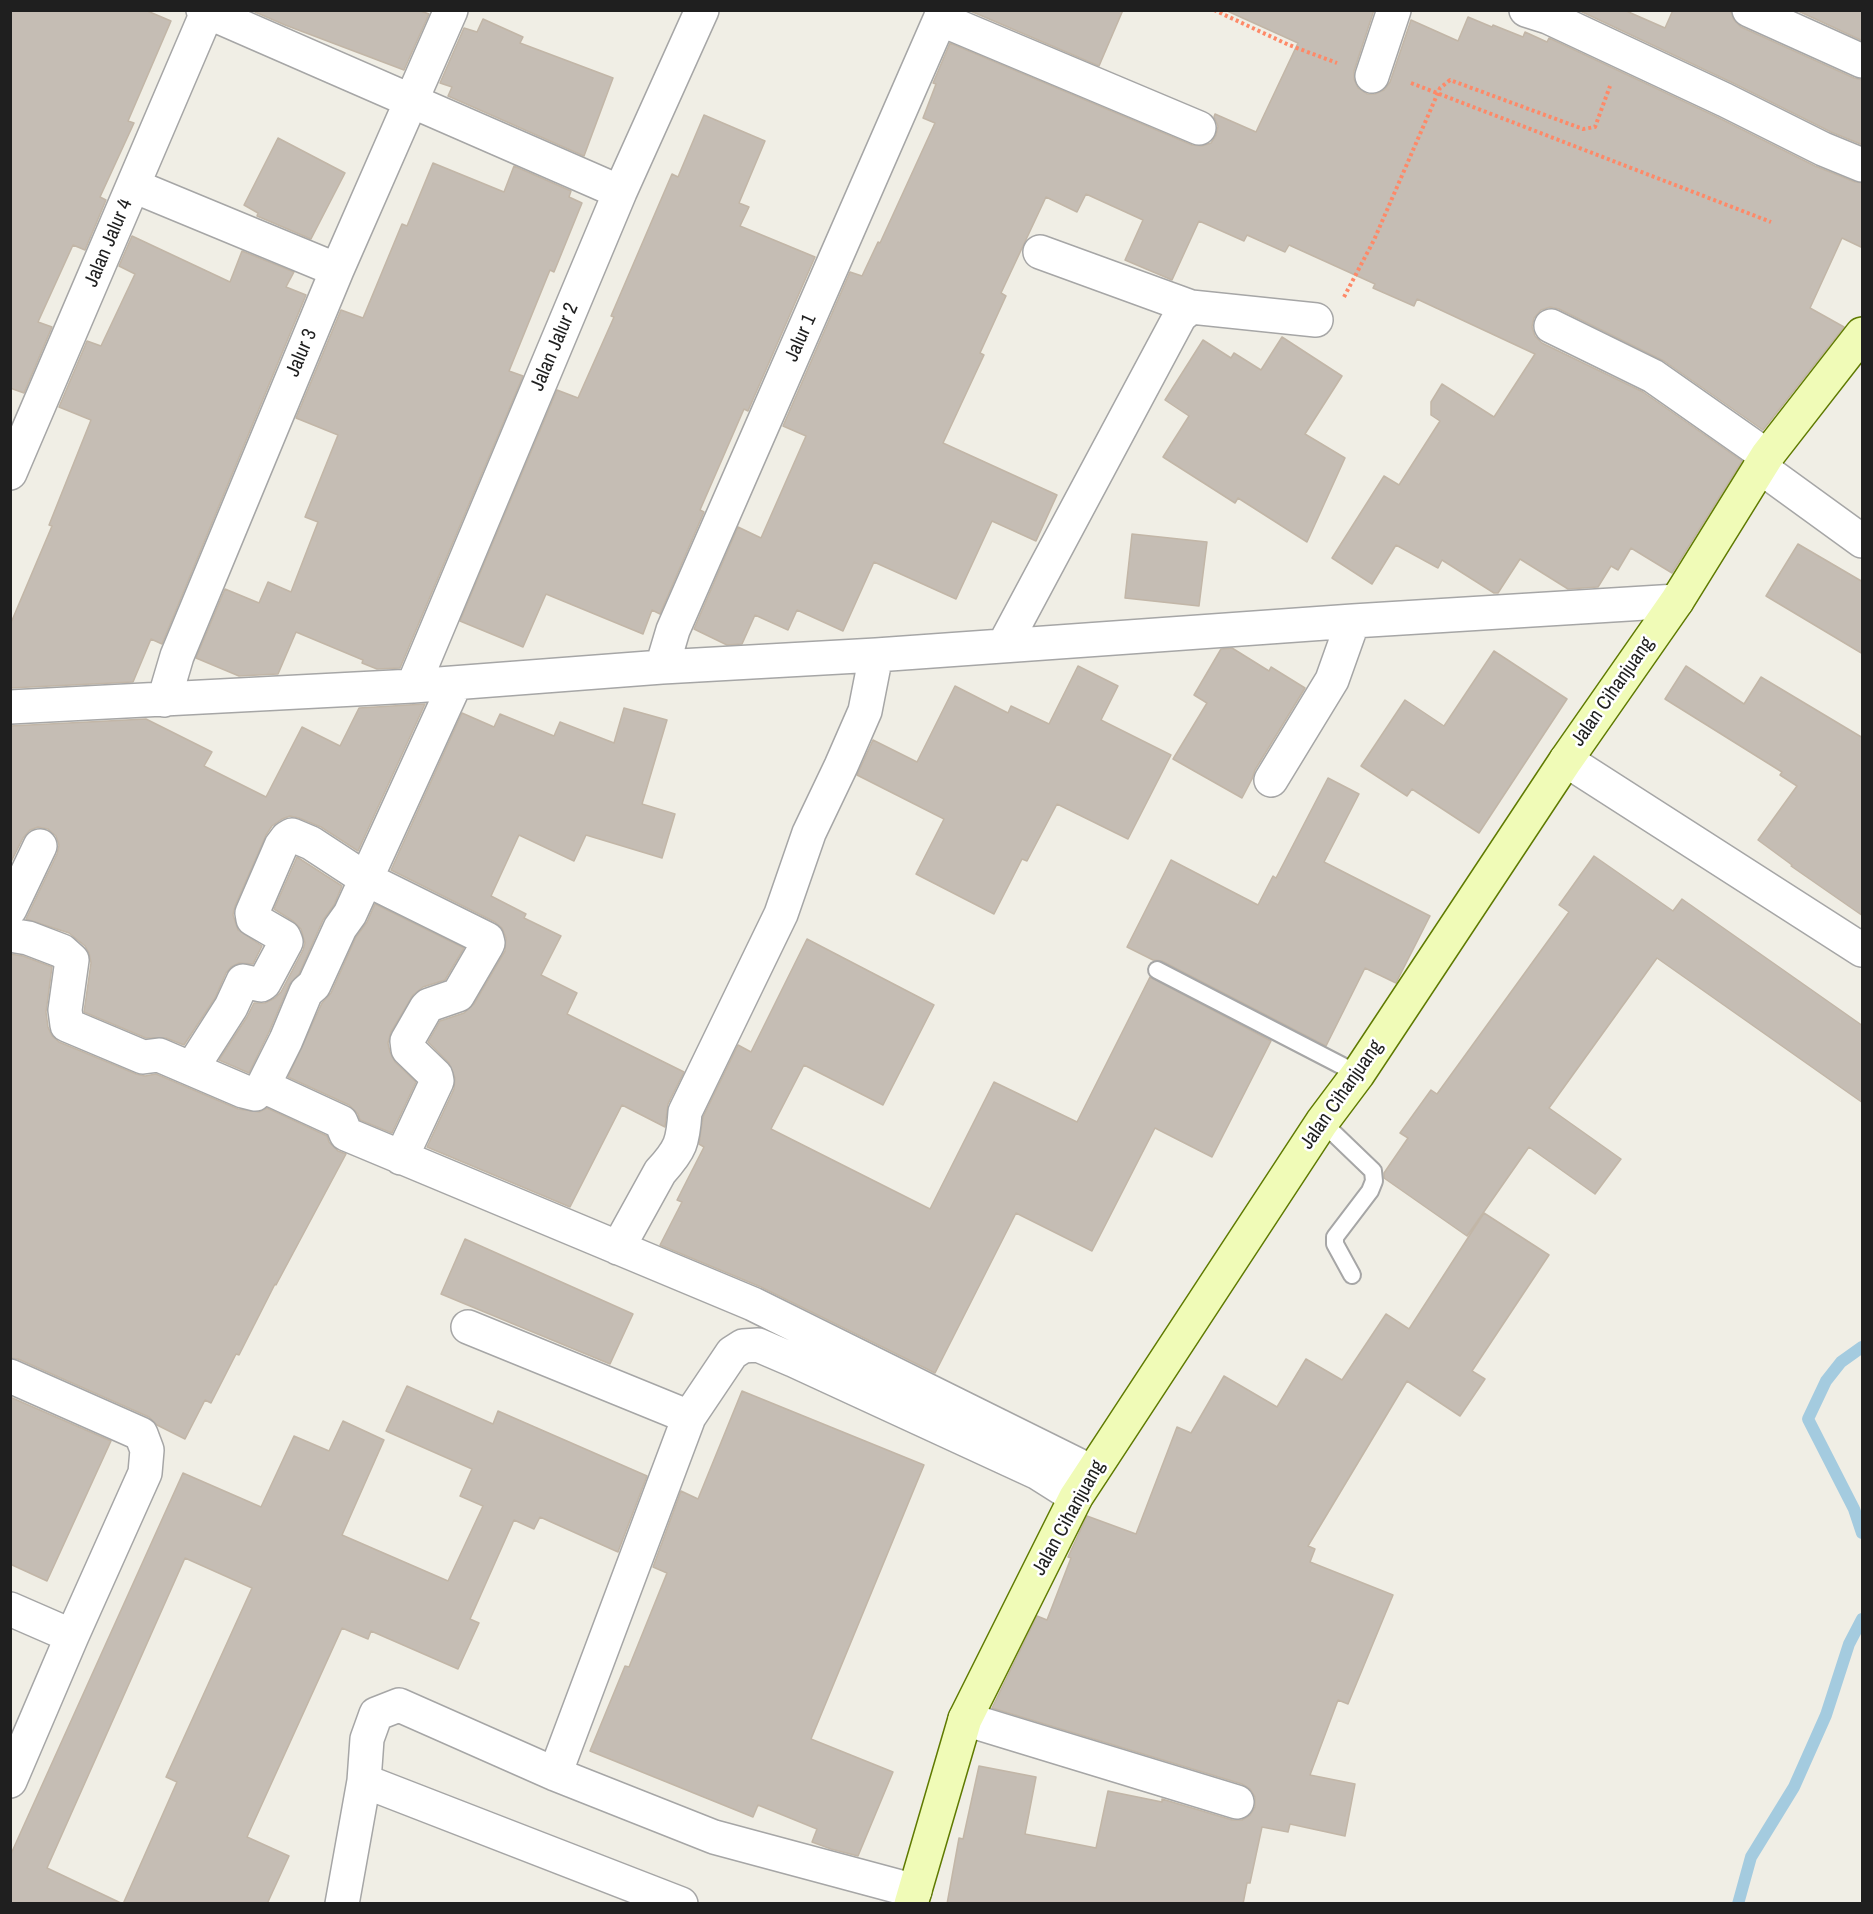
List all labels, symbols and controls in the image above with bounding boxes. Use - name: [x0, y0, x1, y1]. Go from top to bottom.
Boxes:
- street label: Jalan Jalur 4: [80, 196, 138, 290]
- street label: Jalan Jalur 2: [526, 300, 584, 394]
- street label: Jalur 1: [780, 311, 822, 365]
- street label: Jalur 3: [281, 326, 323, 380]
- street label: Jalan Cihanjuang: [1567, 633, 1659, 751]
- street label: Jalan Cihanjuang: [1296, 1036, 1388, 1154]
- street label: Jalan Cihanjuang: [1028, 1456, 1110, 1580]

